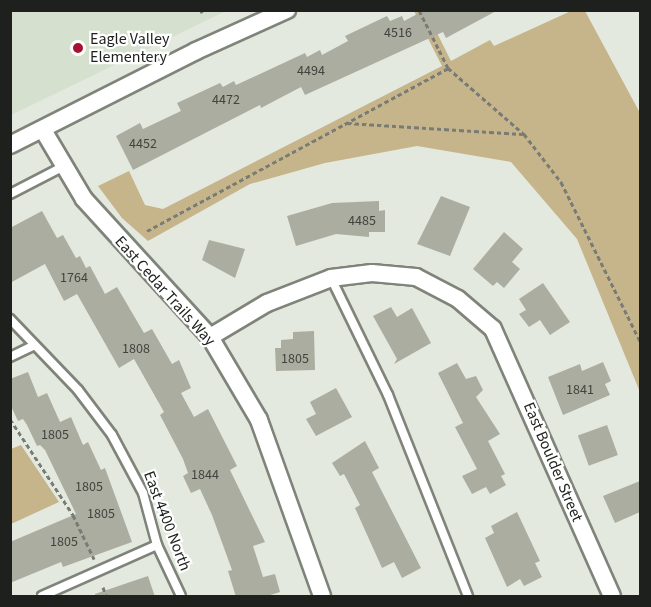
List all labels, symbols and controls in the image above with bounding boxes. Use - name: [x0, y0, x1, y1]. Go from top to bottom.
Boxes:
- house number: 4516: [384, 25, 412, 41]
- place label: Eagle Valley Elementery: [90, 29, 169, 67]
- marker: Eagle Valley Elementery: [71, 41, 85, 55]
- house number: 4494: [297, 63, 325, 79]
- house number: 4472: [212, 92, 240, 108]
- house number: 4452: [129, 136, 157, 152]
- house number: 4485: [348, 213, 376, 229]
- street label: East Cedar Trails Way: [111, 232, 219, 350]
- house number: 1764: [60, 270, 88, 286]
- house number: 1808: [122, 341, 150, 357]
- house number: 1805: [281, 351, 309, 367]
- house number: 1841: [566, 382, 594, 398]
- street label: East Boulder Street: [519, 399, 587, 525]
- house number: 1805: [41, 427, 69, 443]
- house number: 1844: [191, 467, 219, 483]
- street label: East 4400 North: [139, 468, 195, 574]
- house number: 1805: [75, 479, 103, 495]
- house number: 1805: [87, 506, 115, 522]
- house number: 1805: [50, 534, 78, 550]

